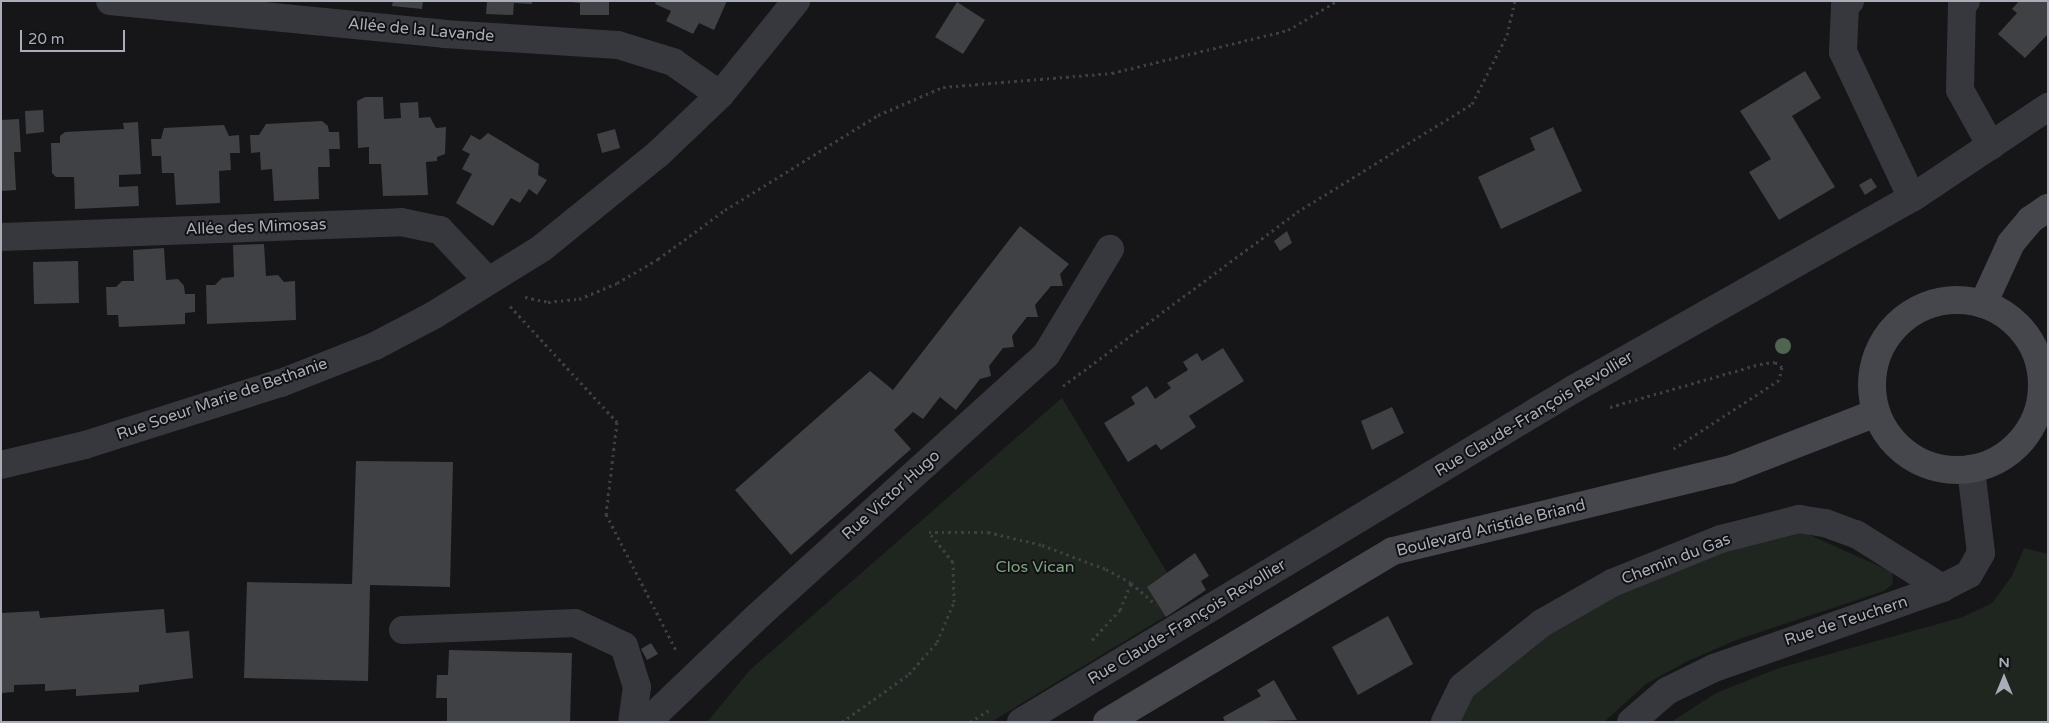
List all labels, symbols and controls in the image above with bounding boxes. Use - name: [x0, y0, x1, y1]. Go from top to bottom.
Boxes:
- street label: Allée de la Lavande: [347, 14, 495, 46]
- scale bar: [22, 20, 128, 52]
- text: 20 m: [28, 30, 65, 48]
- street label: Allée des Mimosas: [185, 215, 327, 239]
- street label: Rue Claude-François Revollier: [1432, 347, 1636, 481]
- street label: Rue Soeur Marie de Bethanie: [114, 354, 330, 444]
- street label: Rue Victor Hugo: [838, 446, 944, 544]
- street label: Boulevard Aristide Briand: [1395, 495, 1587, 561]
- street label: Chemin du Gas: [1619, 529, 1733, 589]
- street label: Rue Claude-François Revollier: [1085, 555, 1289, 689]
- park label: Clos Vican: [996, 557, 1074, 577]
- street label: Rue de Teuchern: [1782, 592, 1910, 650]
- north arrow: [1979, 653, 2029, 703]
- text: N: [1998, 654, 2010, 671]

